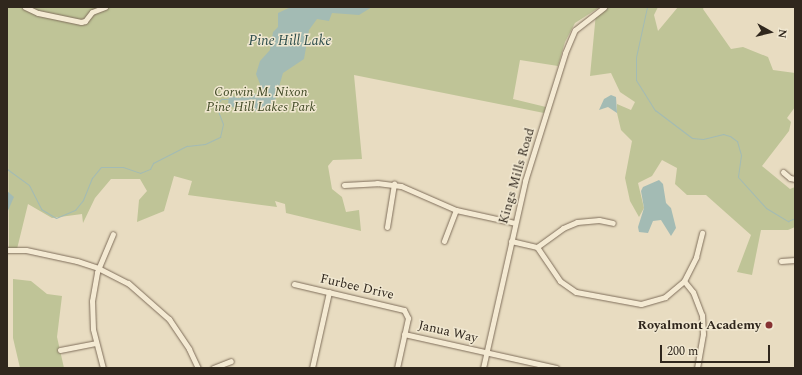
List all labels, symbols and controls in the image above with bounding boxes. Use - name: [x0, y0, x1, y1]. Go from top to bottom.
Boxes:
- north arrow: [750, 12, 790, 52]
- text: N: [773, 28, 791, 39]
- water label: Pine Hill Lake: [249, 33, 331, 49]
- park label: Corwin M. Nixon Pine Hill Lakes Park: [206, 85, 316, 116]
- street label: Kings Mills Road: [496, 126, 538, 226]
- street label: Furbee Drive: [319, 271, 395, 303]
- place label: Royalmont Academy: [638, 317, 761, 333]
- street label: Janua Way: [417, 318, 479, 346]
- marker: Royalmont Academy: [764, 320, 774, 330]
- scale bar: [662, 337, 772, 363]
- text: 200 m: [667, 342, 698, 361]

